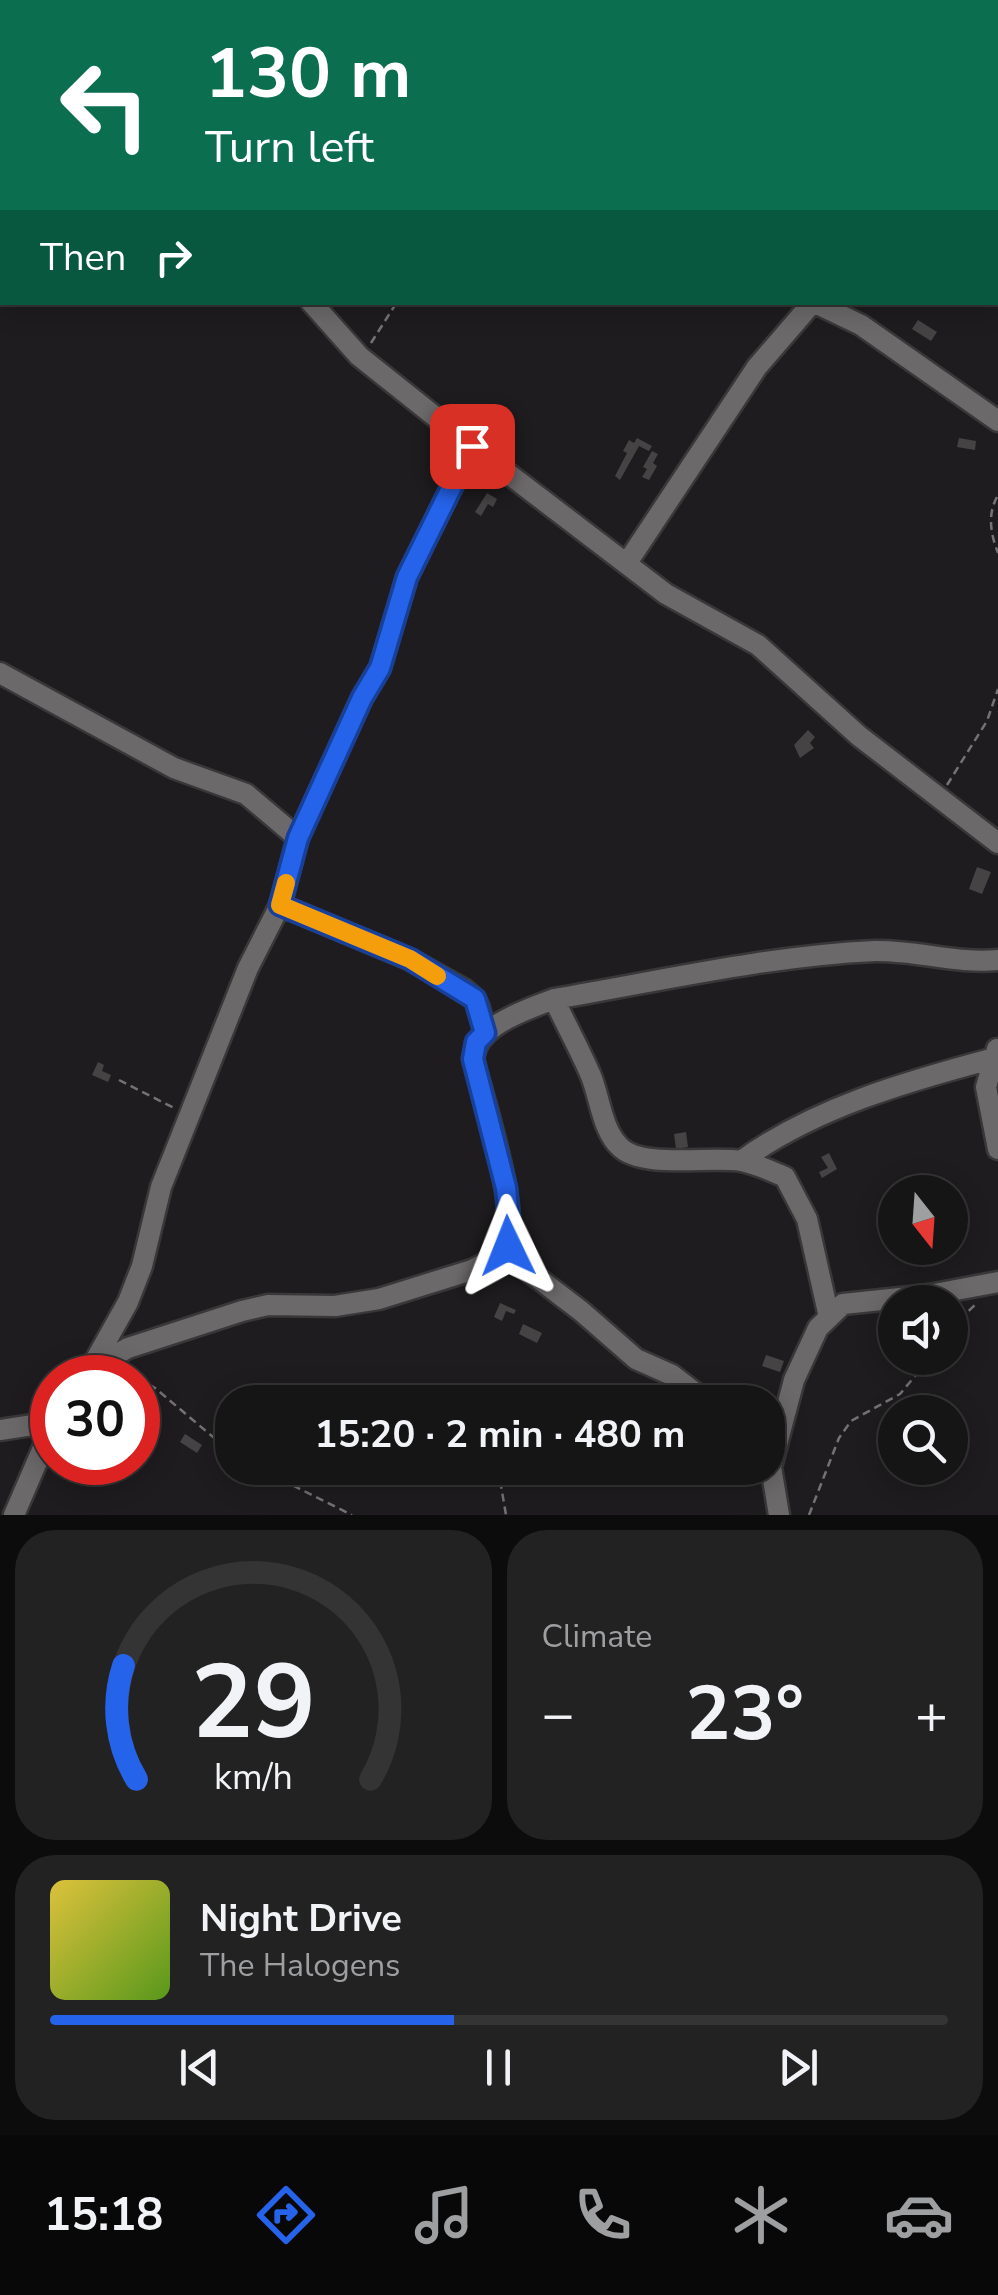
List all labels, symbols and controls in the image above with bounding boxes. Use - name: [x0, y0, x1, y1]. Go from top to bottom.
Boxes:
- text: 130 m: [205, 26, 411, 122]
- icon: left: [40, 40, 170, 170]
- text: Turn left: [205, 117, 374, 178]
- icon: right: [146, 230, 201, 285]
- text: Then: [40, 232, 126, 283]
- pin: [430, 404, 515, 489]
- icon: arrive: [445, 419, 500, 474]
- north arrow: [878, 1175, 968, 1265]
- map controls: [878, 1175, 968, 1485]
- position arrow: [456, 1194, 560, 1298]
- button: sound: [878, 1285, 968, 1375]
- speed limit sign: 30: [30, 1355, 160, 1485]
- button: search: [878, 1395, 968, 1485]
- text: 15:20 · 2 min · 480 m: [315, 1409, 685, 1460]
- text: Climate: [542, 1615, 652, 1658]
- text: 29: [191, 1632, 316, 1774]
- text: 23°: [686, 1663, 804, 1765]
- text: −: [542, 1677, 575, 1752]
- text: +: [915, 1677, 948, 1752]
- text: km/h: [214, 1753, 293, 1802]
- text: Night Drive: [200, 1893, 402, 1944]
- text: The Halogens: [200, 1944, 400, 1987]
- icon: previous: [172, 2040, 227, 2095]
- icon: pause: [471, 2040, 526, 2095]
- icon: next: [771, 2040, 826, 2095]
- icon: directions: [251, 2180, 321, 2250]
- icon: music: [409, 2180, 479, 2250]
- icon: phone: [568, 2180, 638, 2250]
- icon: climate: [726, 2180, 796, 2250]
- icon: car: [884, 2180, 954, 2250]
- text: 15:18: [44, 2185, 163, 2246]

